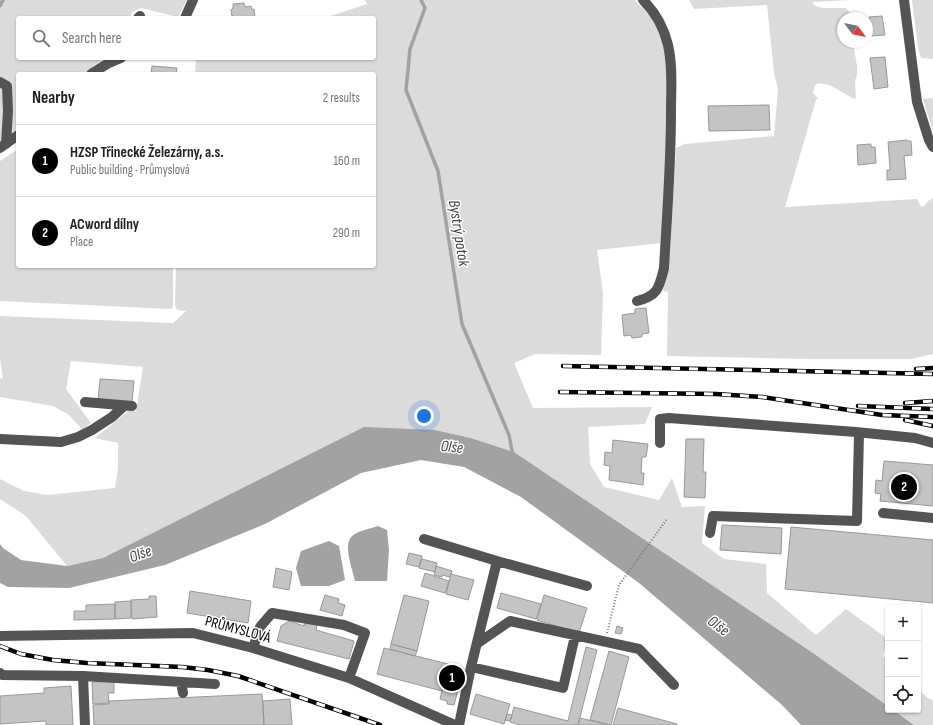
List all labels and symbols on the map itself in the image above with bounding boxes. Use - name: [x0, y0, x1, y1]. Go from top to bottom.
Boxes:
- north arrow: [837, 12, 873, 48]
- water label: Bystrý potok: [444, 199, 473, 269]
- your location: [414, 406, 434, 426]
- water label: Olše: [440, 437, 464, 458]
- pin: 2: [891, 472, 917, 502]
- water label: Olše: [127, 542, 154, 567]
- street label: PRŮMYSLOVÁ: [203, 612, 273, 648]
- water label: Olše: [703, 612, 733, 641]
- pin: 1: [439, 663, 465, 693]

